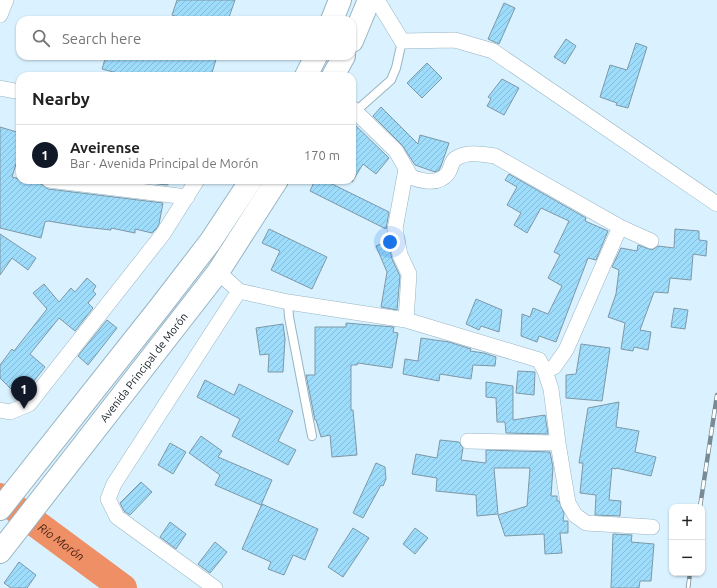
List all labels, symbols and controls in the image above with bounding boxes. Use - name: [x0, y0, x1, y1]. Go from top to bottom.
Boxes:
- search box: [16, 16, 356, 60]
- icon: search: [30, 27, 52, 49]
- text: Search here: [62, 30, 141, 47]
- text: Nearby: [32, 89, 90, 108]
- text: Aveirense: [70, 139, 140, 156]
- text: 1: [41, 148, 49, 162]
- text: 170 m: [304, 148, 340, 162]
- text: Bar · Avenida Principal de Morón: [70, 156, 258, 170]
- your location: [380, 232, 400, 252]
- street label: Avenida Principal de Morón: [98, 310, 190, 424]
- pin: 1: [11, 376, 37, 409]
- map controls: [669, 504, 705, 576]
- button: +: [669, 504, 705, 540]
- water label: Río Morón: [36, 520, 87, 563]
- button: −: [669, 540, 705, 576]

